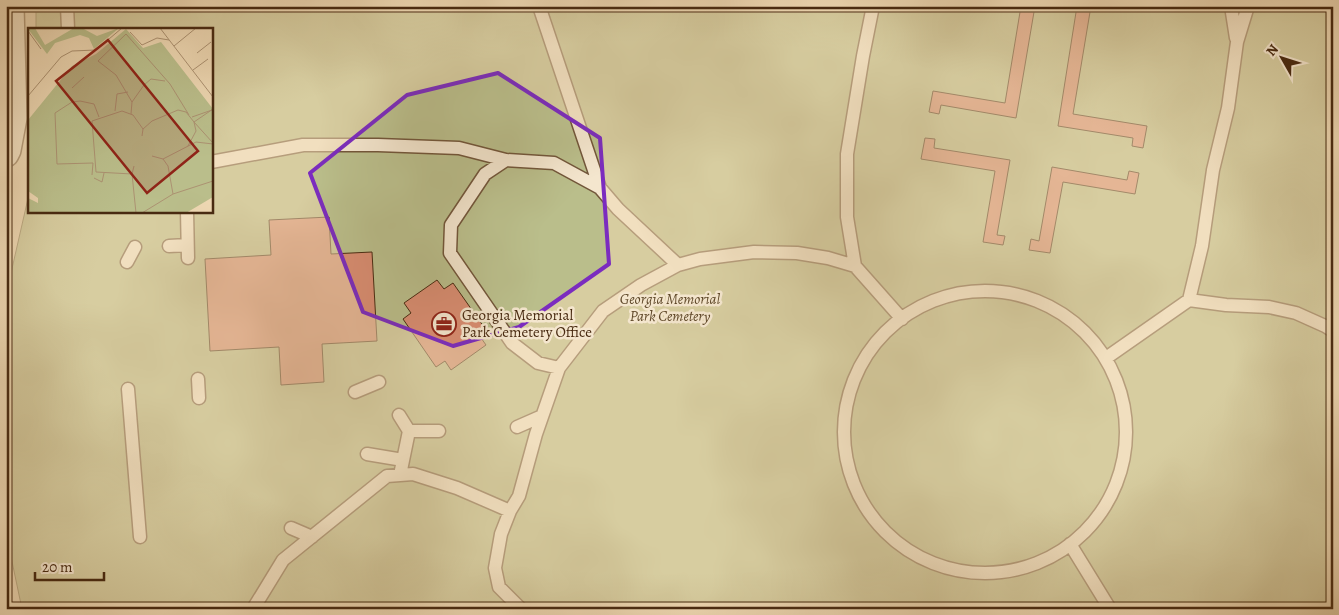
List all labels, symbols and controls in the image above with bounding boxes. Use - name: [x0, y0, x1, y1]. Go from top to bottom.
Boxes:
- inset map: [28, 28, 212, 212]
- north arrow: [1256, 32, 1306, 82]
- text: N: [1262, 40, 1283, 60]
- park label: Georgia Memorial Park Cemetery: [620, 289, 720, 326]
- place label: Georgia Memorial Park Cemetery Office: [462, 305, 592, 342]
- office icon: Georgia Memorial Park Cemetery Office: [431, 311, 457, 337]
- scale bar: [35, 550, 104, 582]
- text: 20 m: [42, 557, 73, 577]

